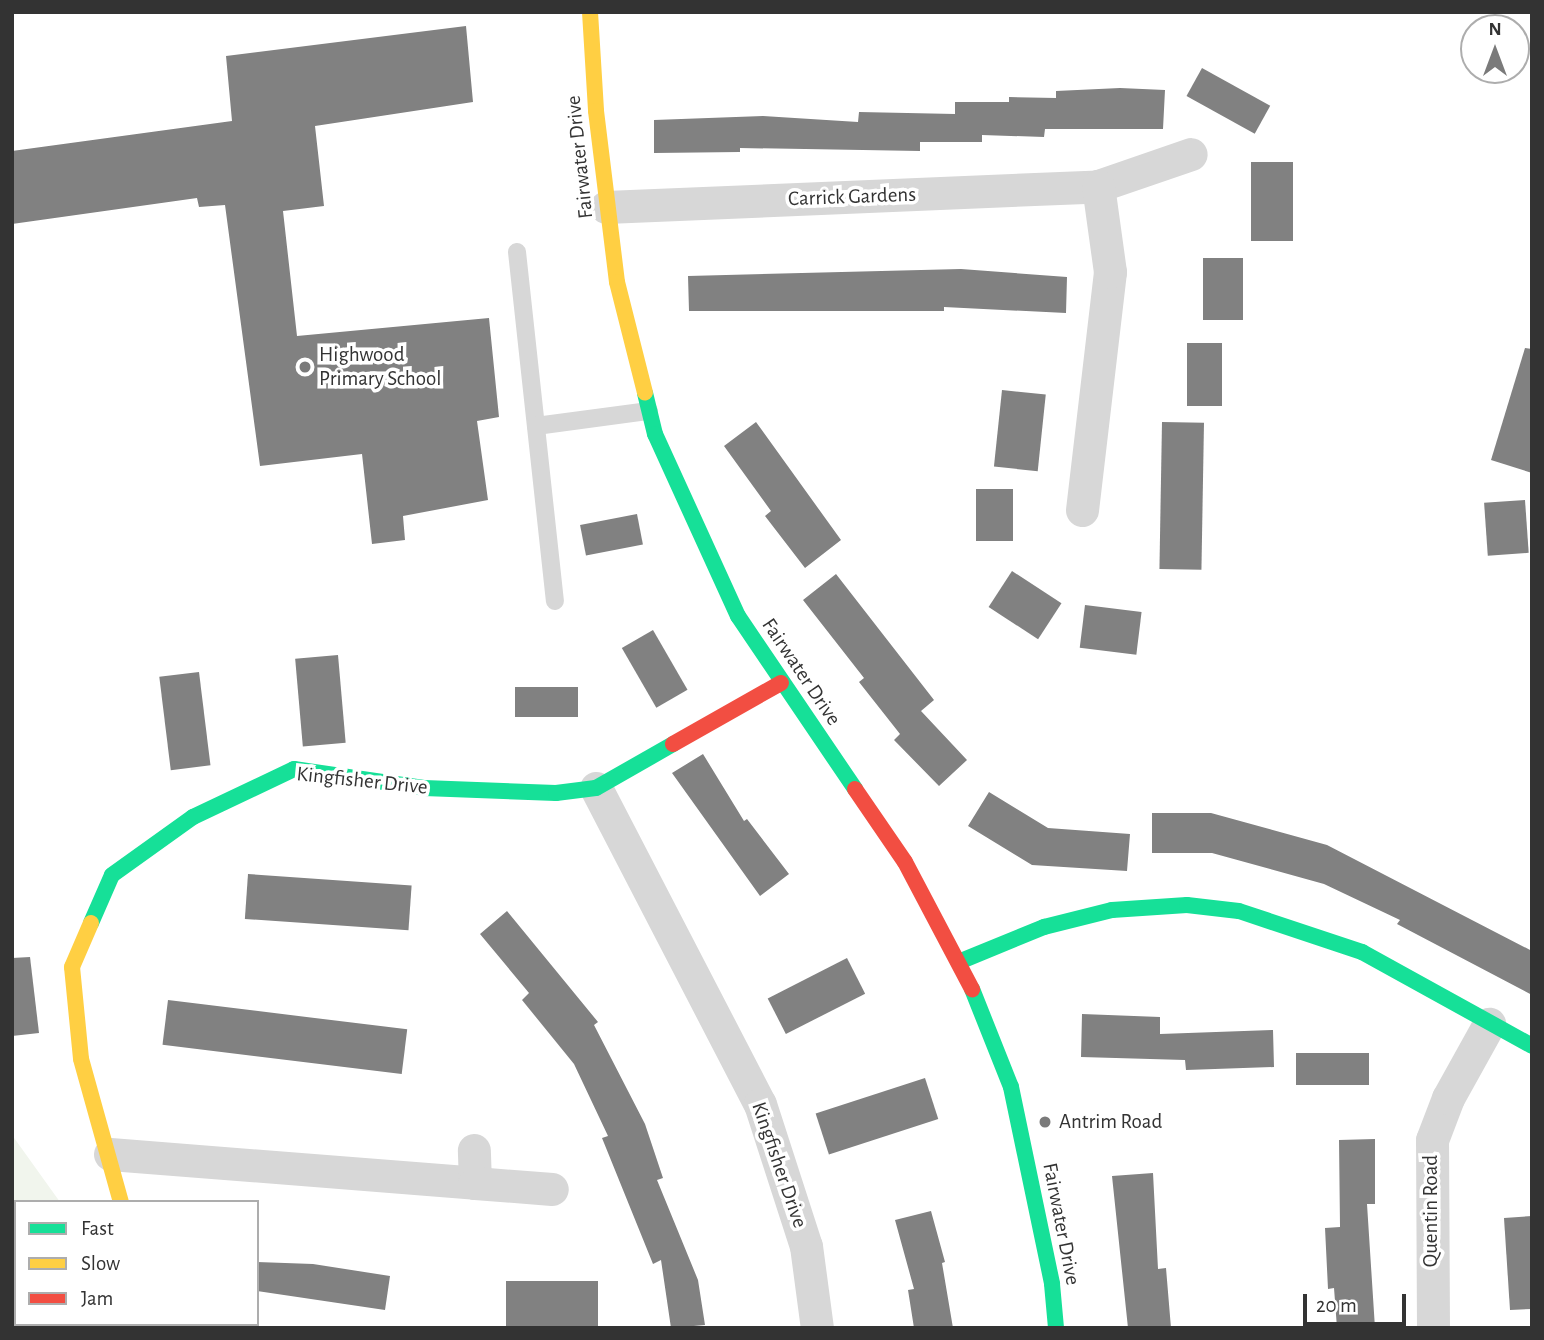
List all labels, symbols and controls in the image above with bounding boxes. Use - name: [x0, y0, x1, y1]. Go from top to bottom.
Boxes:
- north arrow: [1460, 14, 1530, 84]
- text: N: [1488, 20, 1502, 39]
- street label: Fairwater Drive: [561, 94, 599, 220]
- street label: Carrick Gardens: [788, 182, 916, 212]
- place label: Highwood Primary School: [319, 342, 442, 392]
- marker: Highwood Primary School: [297, 359, 313, 375]
- street label: Fairwater Drive: [756, 614, 846, 730]
- street label: Kingfisher Drive: [295, 762, 429, 800]
- street label: Kingfisher Drive: [746, 1099, 812, 1231]
- place label: Antrim Road: [1059, 1109, 1162, 1135]
- marker: Antrim Road: [1037, 1114, 1053, 1130]
- street label: Quentin Road: [1418, 1155, 1444, 1267]
- street label: Fairwater Drive: [1037, 1161, 1085, 1287]
- legend: [14, 1200, 259, 1326]
- text: Fast: [81, 1218, 114, 1239]
- text: Slow: [81, 1253, 120, 1274]
- scale bar: [1306, 1280, 1409, 1324]
- text: Jam: [81, 1288, 113, 1309]
- text: 20 m: [1316, 1295, 1357, 1316]

